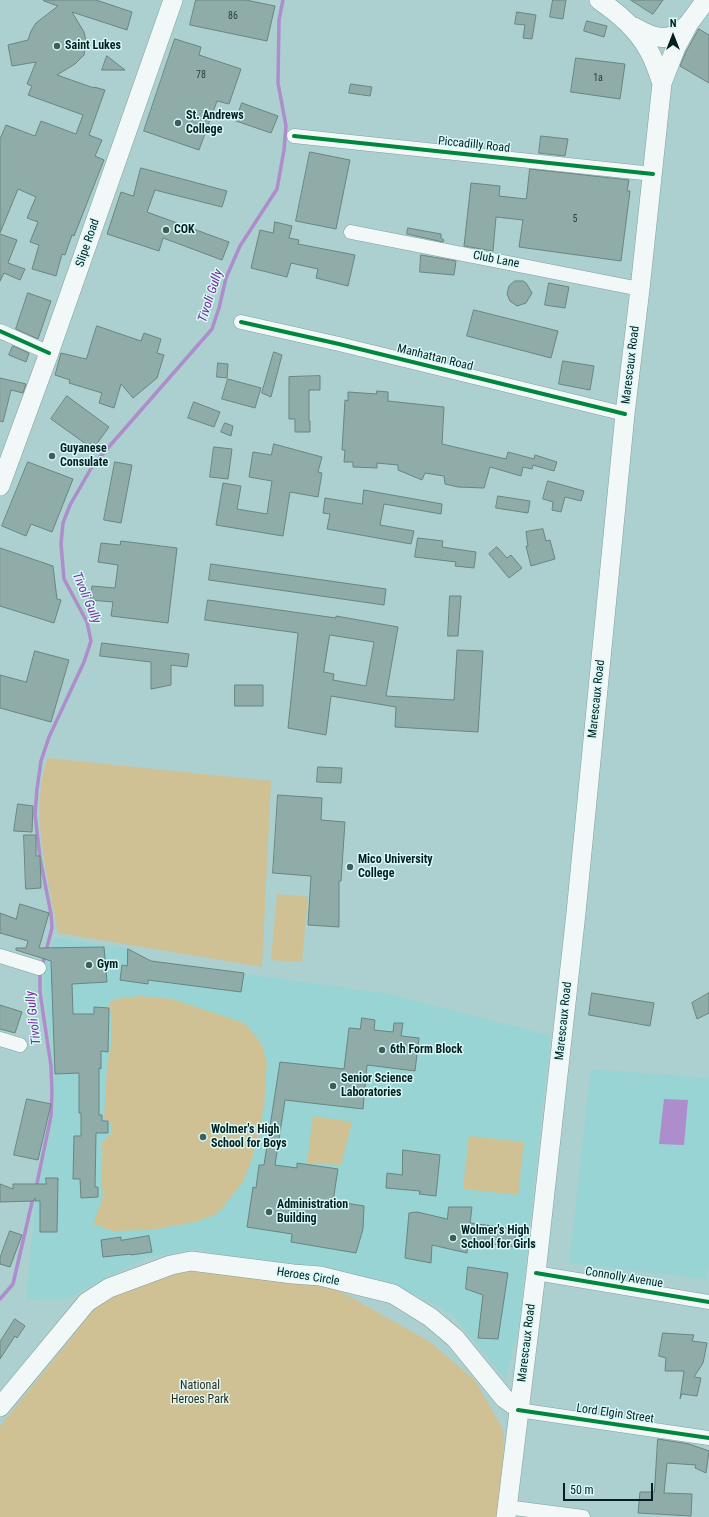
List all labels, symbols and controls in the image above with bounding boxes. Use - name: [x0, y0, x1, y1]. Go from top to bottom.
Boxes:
- house number: 86: [228, 10, 238, 22]
- north arrow: [653, 16, 693, 56]
- text: N: [670, 17, 676, 30]
- place label: Saint Lukes: [65, 39, 121, 53]
- marker: Saint Lukes: [52, 41, 62, 51]
- house number: 78: [196, 69, 206, 81]
- house number: 1a: [593, 72, 603, 84]
- place label: St. Andrews College: [186, 109, 244, 137]
- marker: St. Andrews College: [173, 118, 183, 128]
- street label: Piccadilly Road: [437, 134, 511, 156]
- house number: 5: [573, 213, 577, 225]
- street label: Slipe Road: [73, 217, 103, 269]
- place label: COK: [174, 223, 195, 237]
- marker: COK: [161, 225, 171, 235]
- street label: Club Lane: [472, 248, 520, 272]
- water label: Tivoli Gully: [195, 268, 227, 324]
- street label: Marescaux Road: [619, 325, 643, 405]
- street label: Manhattan Road: [396, 342, 474, 374]
- place label: Guyanese Consulate: [60, 442, 108, 470]
- marker: Guyanese Consulate: [47, 451, 57, 461]
- water label: Tivoli Gully: [68, 570, 104, 626]
- street label: Marescaux Road: [586, 659, 608, 739]
- place label: Mico University College: [358, 853, 433, 881]
- marker: Mico University College: [345, 862, 355, 872]
- place label: Gym: [97, 958, 118, 972]
- marker: Gym: [84, 960, 94, 970]
- street label: Marescaux Road: [553, 981, 575, 1061]
- water label: Tivoli Gully: [23, 990, 45, 1046]
- place label: 6th Form Block: [390, 1043, 463, 1057]
- marker: 6th Form Block: [377, 1045, 387, 1055]
- place label: Senior Science Laboratories: [341, 1072, 413, 1100]
- marker: Senior Science Laboratories: [328, 1081, 338, 1091]
- place label: Wolmer's High School for Boys: [211, 1123, 287, 1151]
- marker: Wolmer's High School for Boys: [198, 1132, 208, 1142]
- place label: Administration Building: [277, 1198, 348, 1226]
- marker: Administration Building: [264, 1207, 274, 1217]
- place label: Wolmer's High School for Girls: [461, 1224, 536, 1252]
- marker: Wolmer's High School for Girls: [448, 1233, 458, 1243]
- street label: Heroes Circle: [276, 1265, 340, 1289]
- street label: Connolly Avenue: [584, 1265, 664, 1291]
- street label: Marescaux Road: [515, 1303, 539, 1383]
- park label: National Heroes Park: [171, 1379, 229, 1407]
- street label: Lord Elgin Street: [575, 1401, 655, 1427]
- scale bar: [565, 1475, 655, 1501]
- text: 50 m: [570, 1483, 594, 1497]

